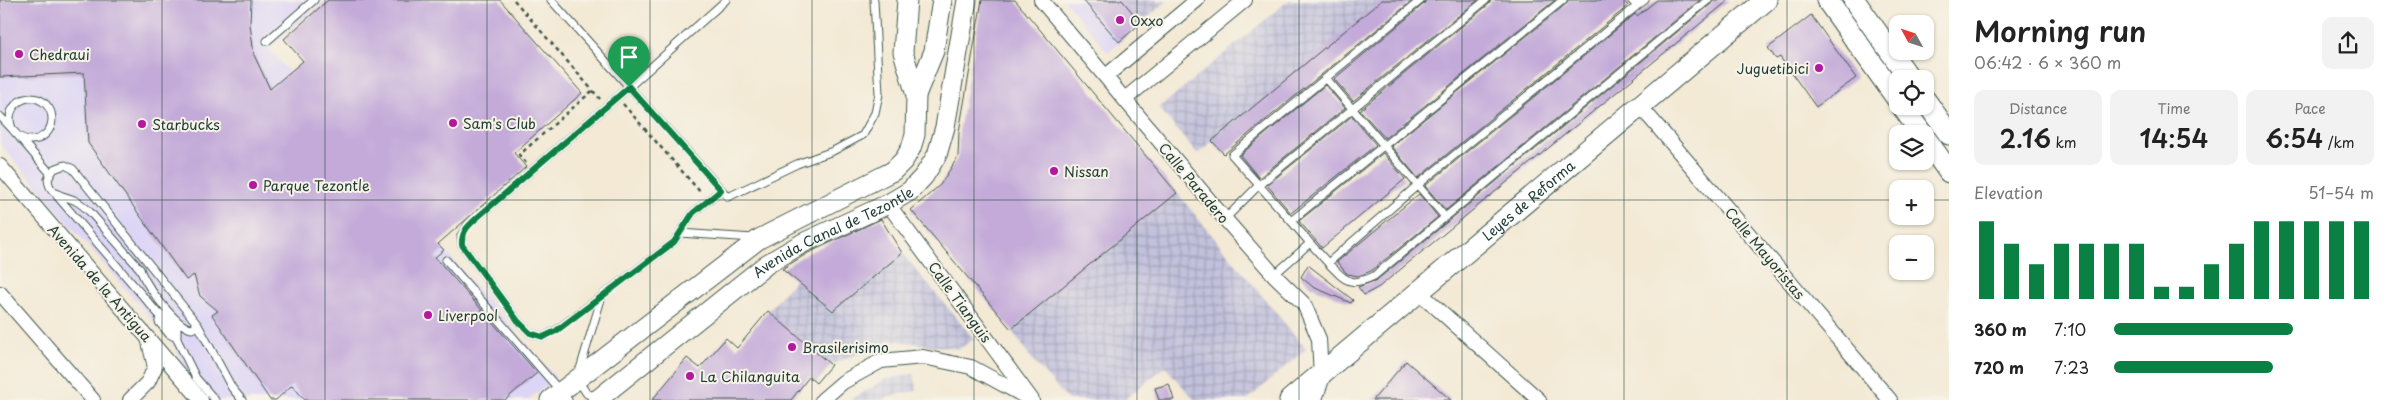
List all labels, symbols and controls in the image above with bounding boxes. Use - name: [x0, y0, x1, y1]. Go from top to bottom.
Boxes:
- text: Morning run: [1974, 9, 2146, 52]
- place label: Oxxo: [1130, 10, 1163, 31]
- marker: Oxxo: [1114, 14, 1126, 26]
- north arrow: [1889, 15, 1934, 60]
- map controls: [1889, 15, 1934, 280]
- button: share: [2322, 17, 2374, 69]
- pin: [608, 36, 650, 87]
- icon: arrive: [615, 43, 643, 71]
- place label: Chedraui: [29, 44, 90, 65]
- marker: Chedraui: [13, 48, 25, 60]
- text: 06:42 · 6 × 360 m: [1974, 50, 2121, 74]
- place label: Juguetibici: [1737, 58, 1809, 79]
- marker: Juguetibici: [1813, 62, 1825, 74]
- button: locate: [1889, 70, 1934, 115]
- text: Distance: [2009, 98, 2067, 119]
- text: Time: [2157, 98, 2191, 119]
- text: Pace: [2294, 98, 2326, 119]
- place label: Sam's Club: [463, 113, 536, 134]
- place label: Starbucks: [152, 114, 220, 135]
- marker: Sam's Club: [447, 117, 459, 129]
- marker: Starbucks: [136, 118, 148, 130]
- text: 2.16: [1999, 119, 2051, 157]
- text: 14:54: [2140, 119, 2208, 157]
- text: 6:54: [2265, 119, 2323, 157]
- button: layers: [1889, 125, 1934, 170]
- text: km: [2051, 132, 2077, 153]
- text: /km: [2323, 132, 2355, 153]
- street label: Calle Paradero: [1154, 138, 1234, 228]
- street label: Leyes de Reforma: [1477, 155, 1579, 245]
- place label: Nissan: [1064, 161, 1109, 182]
- marker: Nissan: [1048, 165, 1060, 177]
- place label: Parque Tezontle: [263, 175, 370, 196]
- marker: Parque Tezontle: [247, 179, 259, 191]
- button: +: [1889, 180, 1934, 225]
- text: Elevation: [1974, 180, 2043, 204]
- text: 51–54 m: [2308, 180, 2374, 204]
- street label: Avenida Canal de Tezontle: [748, 181, 917, 282]
- street label: Calle Mayoristas: [1720, 202, 1810, 304]
- street label: Avenida de la Antigua: [43, 220, 158, 347]
- button: −: [1889, 235, 1934, 280]
- street label: Calle Tianguis: [923, 257, 997, 347]
- place label: Liverpool: [438, 305, 498, 326]
- marker: Liverpool: [422, 309, 434, 321]
- text: 360 m: [1974, 317, 2027, 341]
- text: 7:10: [2054, 317, 2086, 341]
- place label: Brasilerisimo: [802, 337, 889, 358]
- marker: Brasilerisimo: [786, 341, 798, 353]
- text: 720 m: [1974, 355, 2024, 379]
- text: 7:23: [2054, 355, 2089, 379]
- place label: La Chilanguita: [700, 366, 800, 387]
- marker: La Chilanguita: [684, 370, 696, 382]

